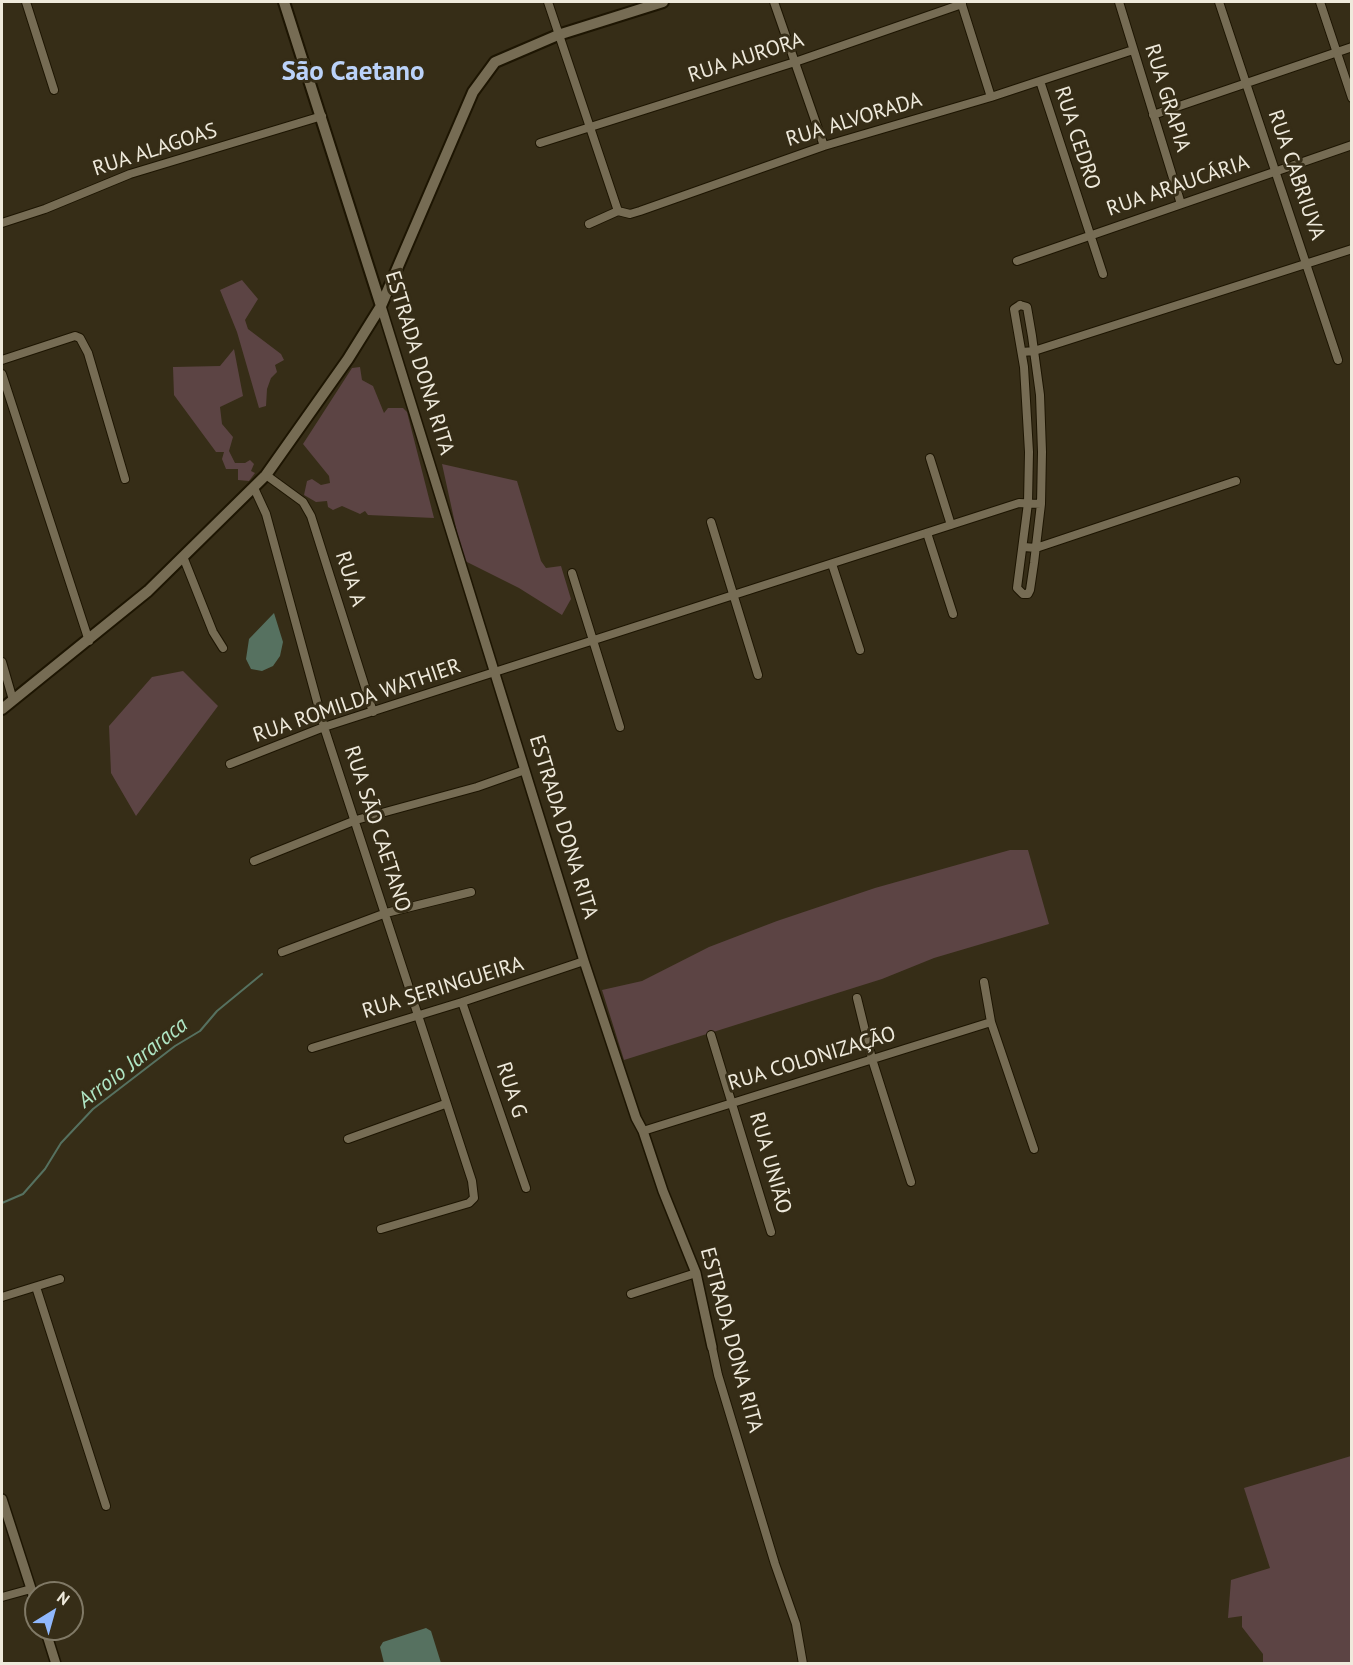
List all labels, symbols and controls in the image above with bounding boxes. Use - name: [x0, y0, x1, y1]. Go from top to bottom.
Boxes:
- street label: RUA AURORA: [685, 27, 807, 89]
- street label: RUA GRAPIA: [1139, 41, 1195, 155]
- district label: São Caetano: [282, 56, 424, 88]
- street label: RUA CEDRO: [1048, 83, 1106, 193]
- street label: RUA ALVORADA: [783, 87, 925, 153]
- street label: RUA CABRIUVA: [1262, 107, 1330, 243]
- street label: RUA ALAGOAS: [90, 118, 220, 182]
- street label: RUA ARAUCÁRIA: [1104, 150, 1252, 222]
- street label: ESTRADA DONA RITA: [379, 268, 459, 458]
- street label: RUA A: [329, 548, 371, 610]
- street label: RUA ROMILDA WATHIER: [250, 654, 464, 748]
- street label: ESTRADA DONA RITA: [523, 732, 603, 922]
- street label: RUA SÃO CAETANO: [338, 743, 416, 915]
- street label: RUA SERINGUEIRA: [359, 951, 527, 1025]
- water label: Arroio Jararaca: [73, 1012, 193, 1114]
- street label: RUA COLONIZAÇÃO: [725, 1021, 899, 1097]
- street label: RUA G: [490, 1059, 532, 1121]
- street label: RUA UNIÃO: [744, 1109, 796, 1217]
- street label: ESTRADA DONA RITA: [694, 1245, 768, 1435]
- north arrow: [24, 1581, 84, 1641]
- text: N: [53, 1587, 74, 1609]

